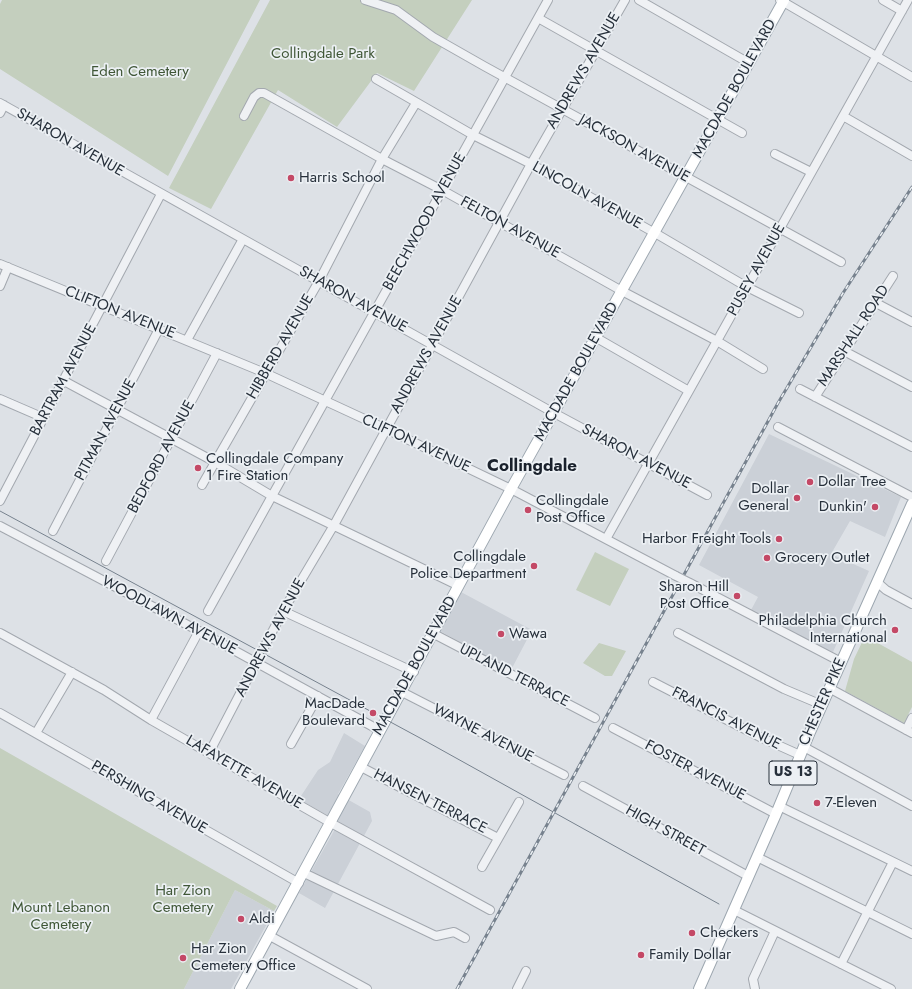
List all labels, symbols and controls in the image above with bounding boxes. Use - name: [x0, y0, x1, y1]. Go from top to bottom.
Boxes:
- street label: ANDREWS AVENUE: [543, 9, 625, 133]
- street label: MACDADE BOULEVARD: [689, 16, 781, 162]
- park label: Collingdale Park: [271, 45, 375, 63]
- park label: Eden Cemetery: [91, 63, 189, 81]
- street label: SHARON AVENUE: [13, 105, 127, 181]
- street label: JACKSON AVENUE: [575, 111, 693, 187]
- street label: BEECHWOOD AVENUE: [380, 150, 470, 294]
- street label: LINCOLN AVENUE: [529, 158, 645, 234]
- place label: Harris School: [299, 169, 385, 187]
- marker: Harris School: [286, 173, 296, 183]
- street label: FELTON AVENUE: [457, 193, 563, 263]
- street label: PUSEY AVENUE: [724, 221, 790, 319]
- street label: SHARON AVENUE: [296, 263, 410, 337]
- street label: MARSHALL ROAD: [815, 282, 893, 390]
- street label: CLIFTON AVENUE: [62, 283, 178, 343]
- street label: HIBBERD AVENUE: [244, 291, 318, 403]
- street label: ANDREWS AVENUE: [387, 293, 467, 417]
- street label: MACDADE BOULEVARD: [531, 299, 623, 445]
- street label: BARTRAM AVENUE: [27, 321, 101, 439]
- street label: PITMAN AVENUE: [72, 376, 140, 484]
- street label: BEDFORD AVENUE: [125, 398, 199, 516]
- street label: CLIFTON AVENUE: [359, 411, 473, 477]
- street label: SHARON AVENUE: [578, 421, 694, 493]
- place label: Collingdale Company 1 Fire Station: [206, 450, 343, 485]
- district label: Collingdale: [487, 457, 577, 477]
- marker: Collingdale Company 1 Fire Station: [193, 463, 203, 473]
- place label: Dollar Tree: [818, 473, 886, 491]
- marker: Dollar Tree: [805, 477, 815, 487]
- place label: Dollar General: [738, 480, 789, 515]
- place label: Collingdale Post Office: [536, 492, 609, 527]
- marker: Dollar General: [792, 493, 802, 503]
- place label: Dunkin': [819, 498, 867, 516]
- marker: Dunkin': [870, 502, 880, 512]
- marker: Collingdale Post Office: [523, 505, 533, 515]
- place label: Harbor Freight Tools: [642, 530, 771, 548]
- marker: Harbor Freight Tools: [774, 534, 784, 544]
- place label: Collingdale Police Department: [410, 548, 526, 583]
- place label: Grocery Outlet: [775, 549, 869, 567]
- marker: Grocery Outlet: [762, 553, 772, 563]
- marker: Collingdale Police Department: [529, 561, 539, 571]
- street label: WOODLAWN AVENUE: [98, 573, 240, 659]
- street label: ANDREWS AVENUE: [232, 576, 310, 700]
- place label: Sharon Hill Post Office: [659, 578, 729, 613]
- marker: Sharon Hill Post Office: [732, 591, 742, 601]
- street label: MACDADE BOULEVARD: [369, 593, 461, 739]
- place label: Philadelphia Church International: [759, 612, 887, 647]
- place label: Wawa: [509, 625, 547, 643]
- marker: Philadelphia Church International: [890, 625, 900, 635]
- marker: Wawa: [496, 629, 506, 639]
- street label: UPLAND TERRACE: [456, 641, 572, 711]
- street label: CHESTER PIKE: [796, 655, 850, 749]
- street label: FRANCIS AVENUE: [668, 684, 784, 754]
- place label: MacDade Boulevard: [302, 695, 365, 730]
- street label: WAYNE AVENUE: [430, 701, 536, 767]
- marker: MacDade Boulevard: [368, 708, 378, 718]
- street label: LAFAYETTE AVENUE: [182, 732, 306, 814]
- street label: FOSTER AVENUE: [642, 737, 748, 805]
- street label: PERSHING AVENUE: [88, 757, 210, 839]
- road number: US 13: [769, 761, 817, 785]
- street label: HANSEN TERRACE: [370, 766, 490, 838]
- place label: 7-Eleven: [825, 794, 877, 812]
- marker: 7-Eleven: [812, 798, 822, 808]
- street label: HIGH STREET: [622, 802, 708, 860]
- park label: Har Zion Cemetery: [153, 882, 213, 917]
- park label: Mount Lebanon Cemetery: [12, 899, 110, 934]
- place label: Aldi: [249, 910, 275, 928]
- marker: Aldi: [236, 914, 246, 924]
- place label: Checkers: [700, 924, 758, 942]
- marker: Checkers: [687, 928, 697, 938]
- place label: Har Zion Cemetery Office: [191, 940, 296, 975]
- place label: Family Dollar: [649, 946, 731, 964]
- marker: Family Dollar: [636, 950, 646, 960]
- marker: Har Zion Cemetery Office: [178, 953, 188, 963]

